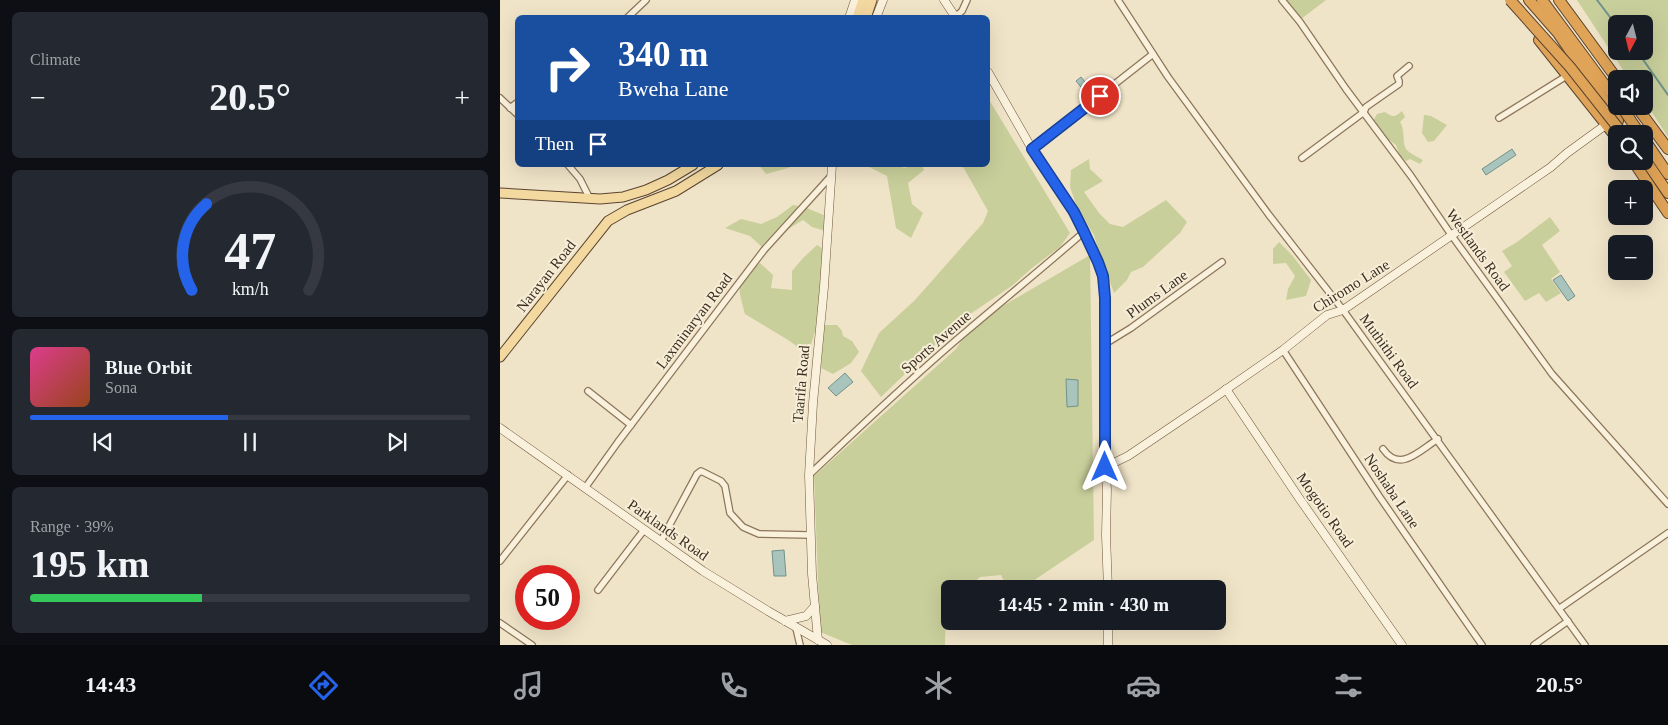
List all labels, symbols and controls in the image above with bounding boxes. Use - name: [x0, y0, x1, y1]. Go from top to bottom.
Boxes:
- north arrow: [1608, 15, 1652, 60]
- map controls: [1608, 15, 1653, 280]
- icon: right: [535, 35, 600, 100]
- text: 340 m: [618, 35, 708, 74]
- text: Climate: [30, 51, 81, 68]
- button: sound: [1608, 70, 1653, 115]
- pin: [1079, 75, 1121, 117]
- text: 20.5°: [209, 76, 291, 118]
- text: Bweha Lane: [618, 76, 729, 101]
- text: −: [30, 82, 46, 113]
- text: +: [454, 82, 470, 113]
- icon: arrive: [1086, 82, 1114, 110]
- button: search: [1608, 125, 1653, 170]
- icon: arrive: [584, 130, 612, 158]
- text: Then: [535, 133, 574, 154]
- button: +: [1608, 180, 1653, 225]
- street label: Westlands Road: [1443, 206, 1513, 294]
- text: 47: [224, 223, 276, 280]
- button: −: [1608, 235, 1653, 280]
- street label: Narayan Road: [513, 237, 579, 315]
- street label: Chiromo Lane: [1310, 256, 1392, 316]
- street label: Plums Lane: [1123, 266, 1191, 321]
- street label: Laxminaryan Road: [653, 270, 735, 372]
- text: km/h: [232, 279, 268, 299]
- street label: Sports Avenue: [898, 307, 974, 377]
- street label: Muthithi Road: [1357, 311, 1422, 392]
- street label: Taarifa Road: [790, 344, 812, 423]
- text: Blue Orbit: [105, 357, 192, 378]
- text: Sona: [105, 379, 137, 396]
- icon: previous: [89, 428, 117, 456]
- icon: pause: [236, 428, 264, 456]
- icon: next: [383, 428, 411, 456]
- position arrow: [1078, 440, 1130, 492]
- street label: Noshaba Lane: [1361, 451, 1423, 531]
- street label: Mogotio Road: [1293, 470, 1357, 551]
- street label: Parklands Road: [625, 496, 712, 564]
- text: Range · 39%: [30, 518, 114, 535]
- text: 195 km: [30, 543, 149, 585]
- speed limit sign: 50: [515, 565, 580, 630]
- text: 14:45 · 2 min · 430 m: [998, 594, 1169, 615]
- icon: directions: [306, 668, 341, 703]
- icon: music: [511, 668, 546, 703]
- icon: phone: [716, 668, 751, 703]
- icon: climate: [921, 668, 956, 703]
- icon: car: [1126, 668, 1161, 703]
- icon: filters: [1331, 668, 1366, 703]
- text: 14:43: [85, 672, 136, 697]
- text: 20.5°: [1536, 672, 1583, 697]

